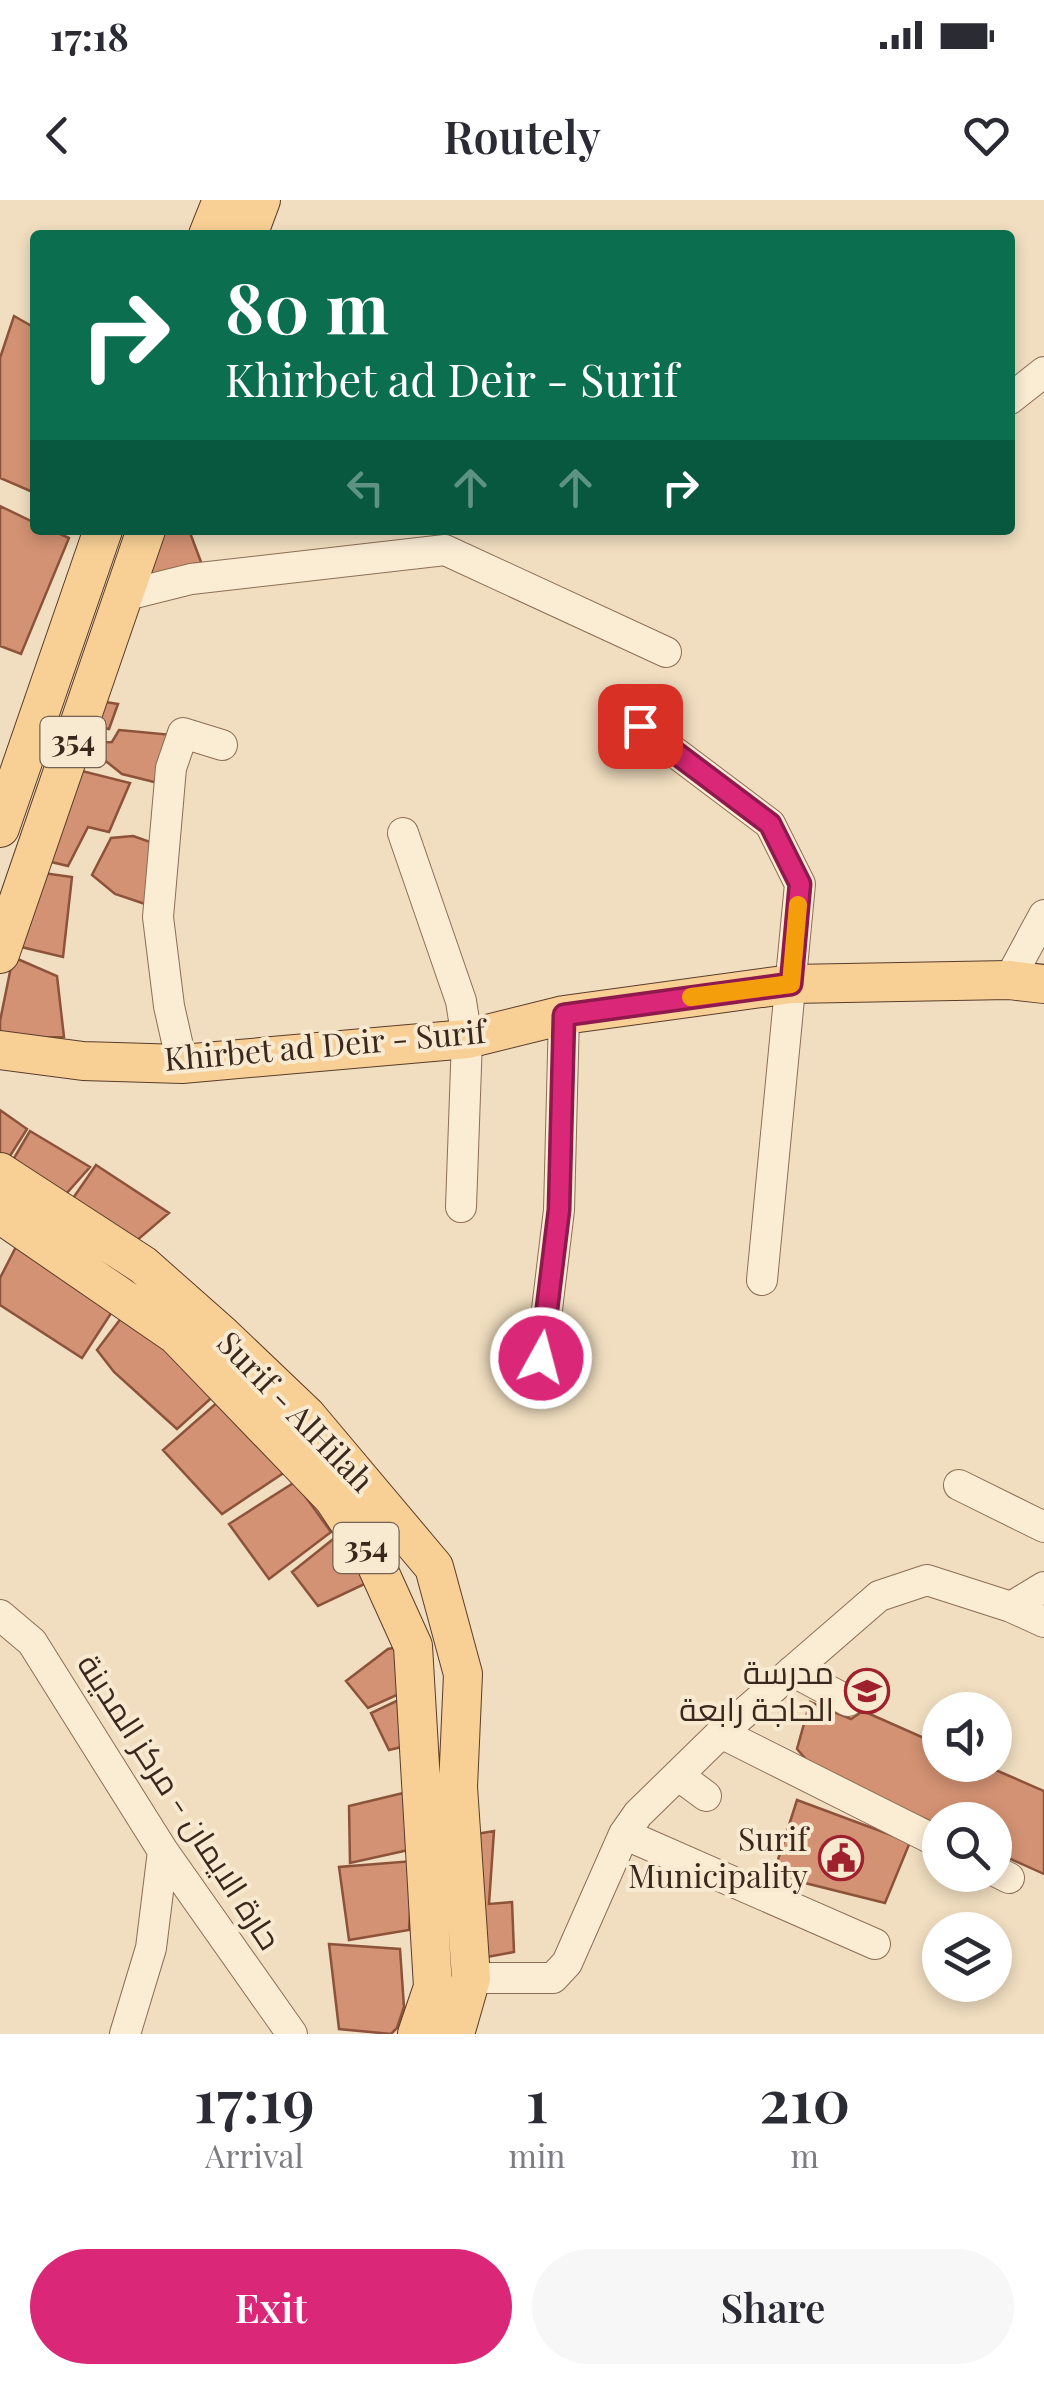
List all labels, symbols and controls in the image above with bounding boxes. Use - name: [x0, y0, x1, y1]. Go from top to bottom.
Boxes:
- text: 17:18: [50, 10, 129, 61]
- text: Routely: [443, 105, 601, 165]
- icon: back: [30, 108, 85, 163]
- icon: heart: [959, 108, 1014, 163]
- text: 80 m: [225, 258, 389, 352]
- icon: right: [60, 270, 190, 400]
- text: Khirbet ad Deir - Surif: [225, 348, 679, 408]
- icon: left: [338, 460, 393, 515]
- icon: ahead: [443, 460, 498, 515]
- icon: ahead: [548, 460, 603, 515]
- icon: right: [653, 460, 708, 515]
- pin: [598, 684, 683, 769]
- icon: arrive: [613, 699, 668, 754]
- road number: 354: [40, 717, 106, 767]
- street label: Khirbet ad Deir - Surif: [162, 1008, 490, 1079]
- position arrow: [489, 1306, 593, 1410]
- street label: Surif - AlHilah: [209, 1321, 385, 1500]
- road number: 354: [334, 1523, 398, 1573]
- street label: حارة الايمان - مركز المدينة: [69, 1644, 293, 1957]
- place label: مدرسة الحاجة رابعة: [679, 1649, 834, 1729]
- school or university icon: مدرسة الحاجة رابعة: [844, 1668, 890, 1714]
- map controls: [922, 1692, 1012, 2002]
- button: sound: [922, 1692, 1012, 1782]
- button: search: [922, 1802, 1012, 1892]
- place label: Surif Municipality: [628, 1816, 810, 1896]
- public building icon: Surif Municipality: [818, 1835, 864, 1881]
- button: layers: [922, 1912, 1012, 2002]
- text: 17:19: [194, 2058, 315, 2138]
- text: 1: [526, 2058, 548, 2138]
- text: 210: [759, 2058, 850, 2138]
- text: Arrival: [205, 2133, 304, 2176]
- text: min: [509, 2133, 565, 2176]
- text: m: [790, 2133, 819, 2176]
- button: Exit: [30, 2249, 512, 2364]
- button: Share: [532, 2249, 1014, 2364]

